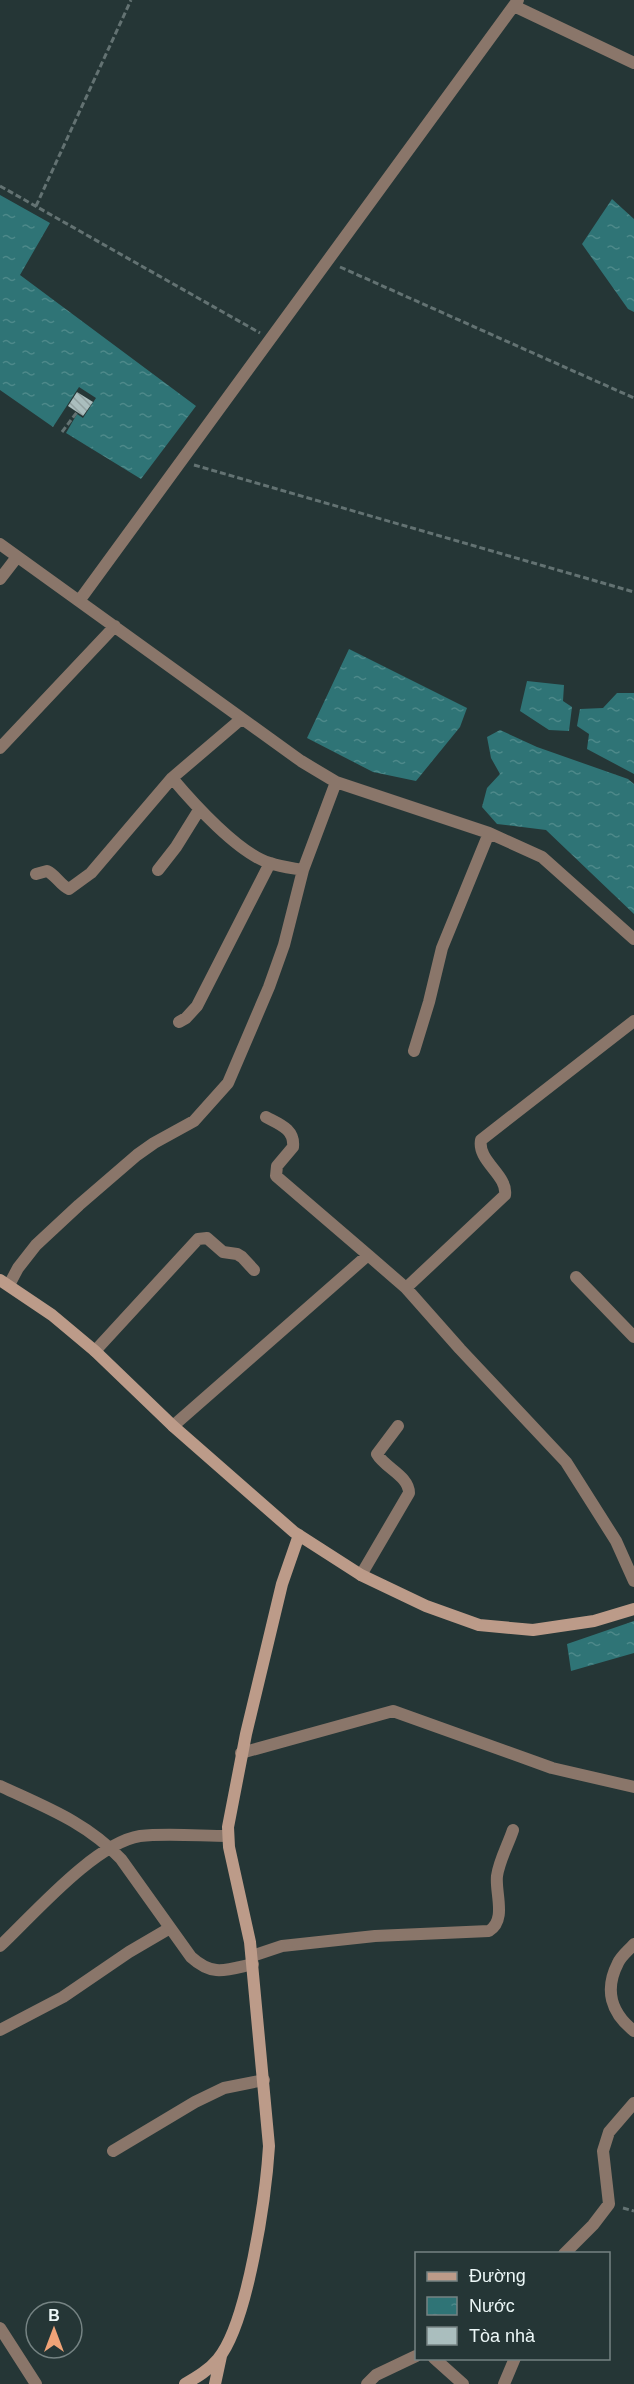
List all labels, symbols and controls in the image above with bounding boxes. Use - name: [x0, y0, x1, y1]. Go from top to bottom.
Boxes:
- legend: [415, 2252, 610, 2360]
- text: Đường: [469, 2266, 526, 2286]
- text: Nước: [469, 2296, 515, 2316]
- north arrow: [24, 2300, 84, 2360]
- text: B: [48, 2307, 60, 2324]
- text: Tòa nhà: [469, 2326, 536, 2346]

